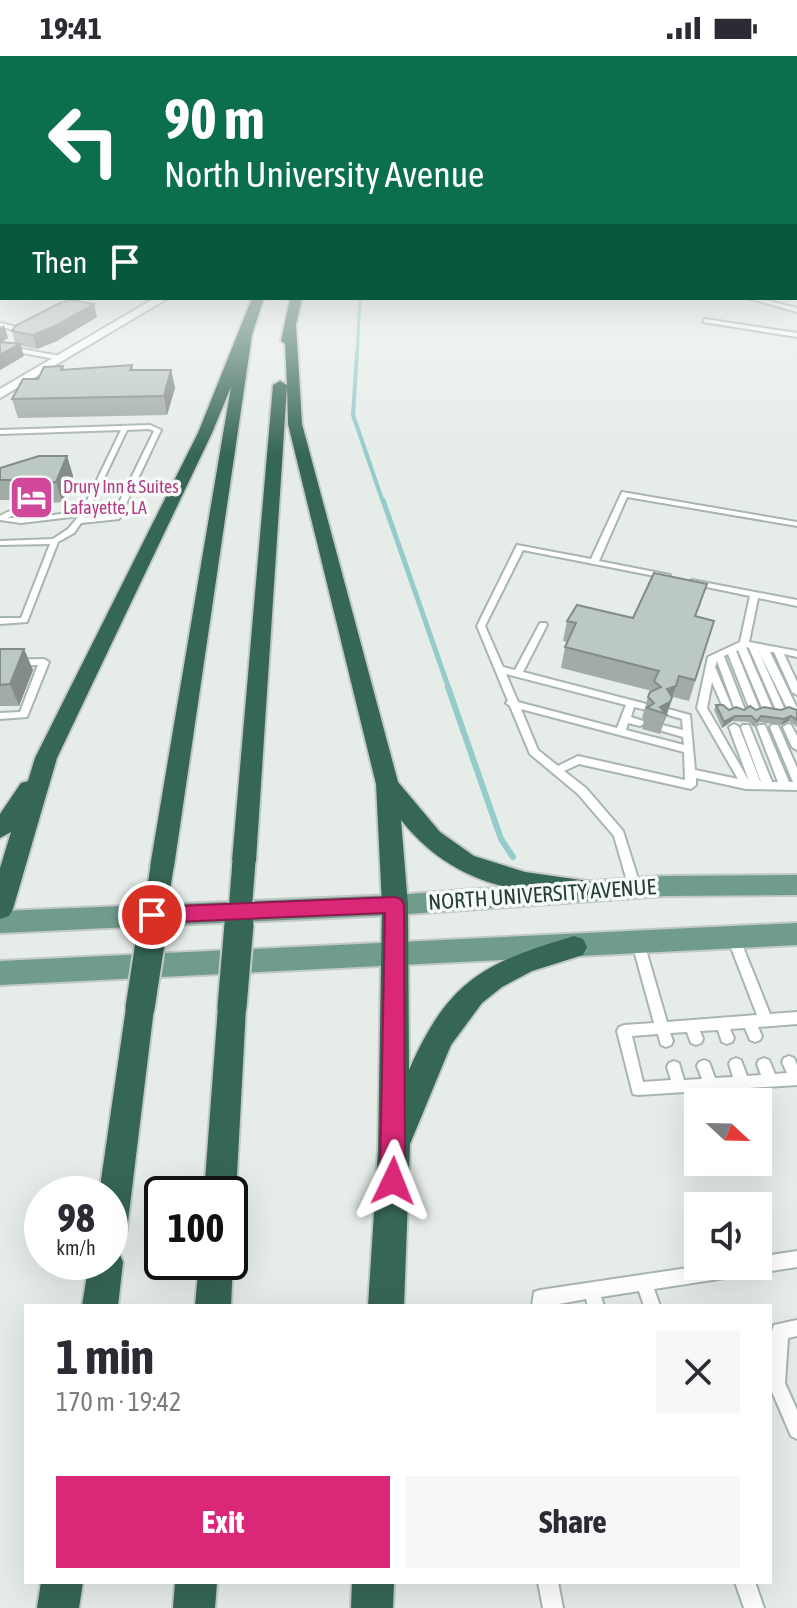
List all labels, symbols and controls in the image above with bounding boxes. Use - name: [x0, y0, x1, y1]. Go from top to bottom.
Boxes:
- text: 19:41: [40, 11, 102, 45]
- text: 90 m: [164, 87, 265, 151]
- icon: left: [32, 88, 136, 192]
- text: North University Avenue: [164, 153, 484, 195]
- icon: arrive: [103, 240, 147, 284]
- text: Then: [32, 245, 87, 279]
- hotel icon: Drury Inn & Suites Lafayette, LA: [8, 473, 56, 521]
- place label: Drury Inn & Suites Lafayette, LA: [63, 476, 179, 518]
- street label: NORTH UNIVERSITY AVENUE: [427, 873, 657, 915]
- pin: [118, 881, 186, 949]
- icon: arrive: [130, 893, 174, 937]
- north arrow: [684, 1088, 772, 1176]
- map controls: [684, 1088, 772, 1280]
- position arrow: [351, 1139, 435, 1223]
- speed limit sign: 100: [144, 1176, 248, 1280]
- button: sound: [684, 1192, 772, 1280]
- text: 98: [57, 1195, 95, 1240]
- text: km/h: [56, 1236, 96, 1259]
- text: 1 min: [56, 1329, 154, 1384]
- button: close: [656, 1330, 740, 1414]
- text: 170 m · 19:42: [56, 1387, 181, 1417]
- button: Exit: [56, 1476, 390, 1568]
- button: Share: [406, 1476, 740, 1568]

